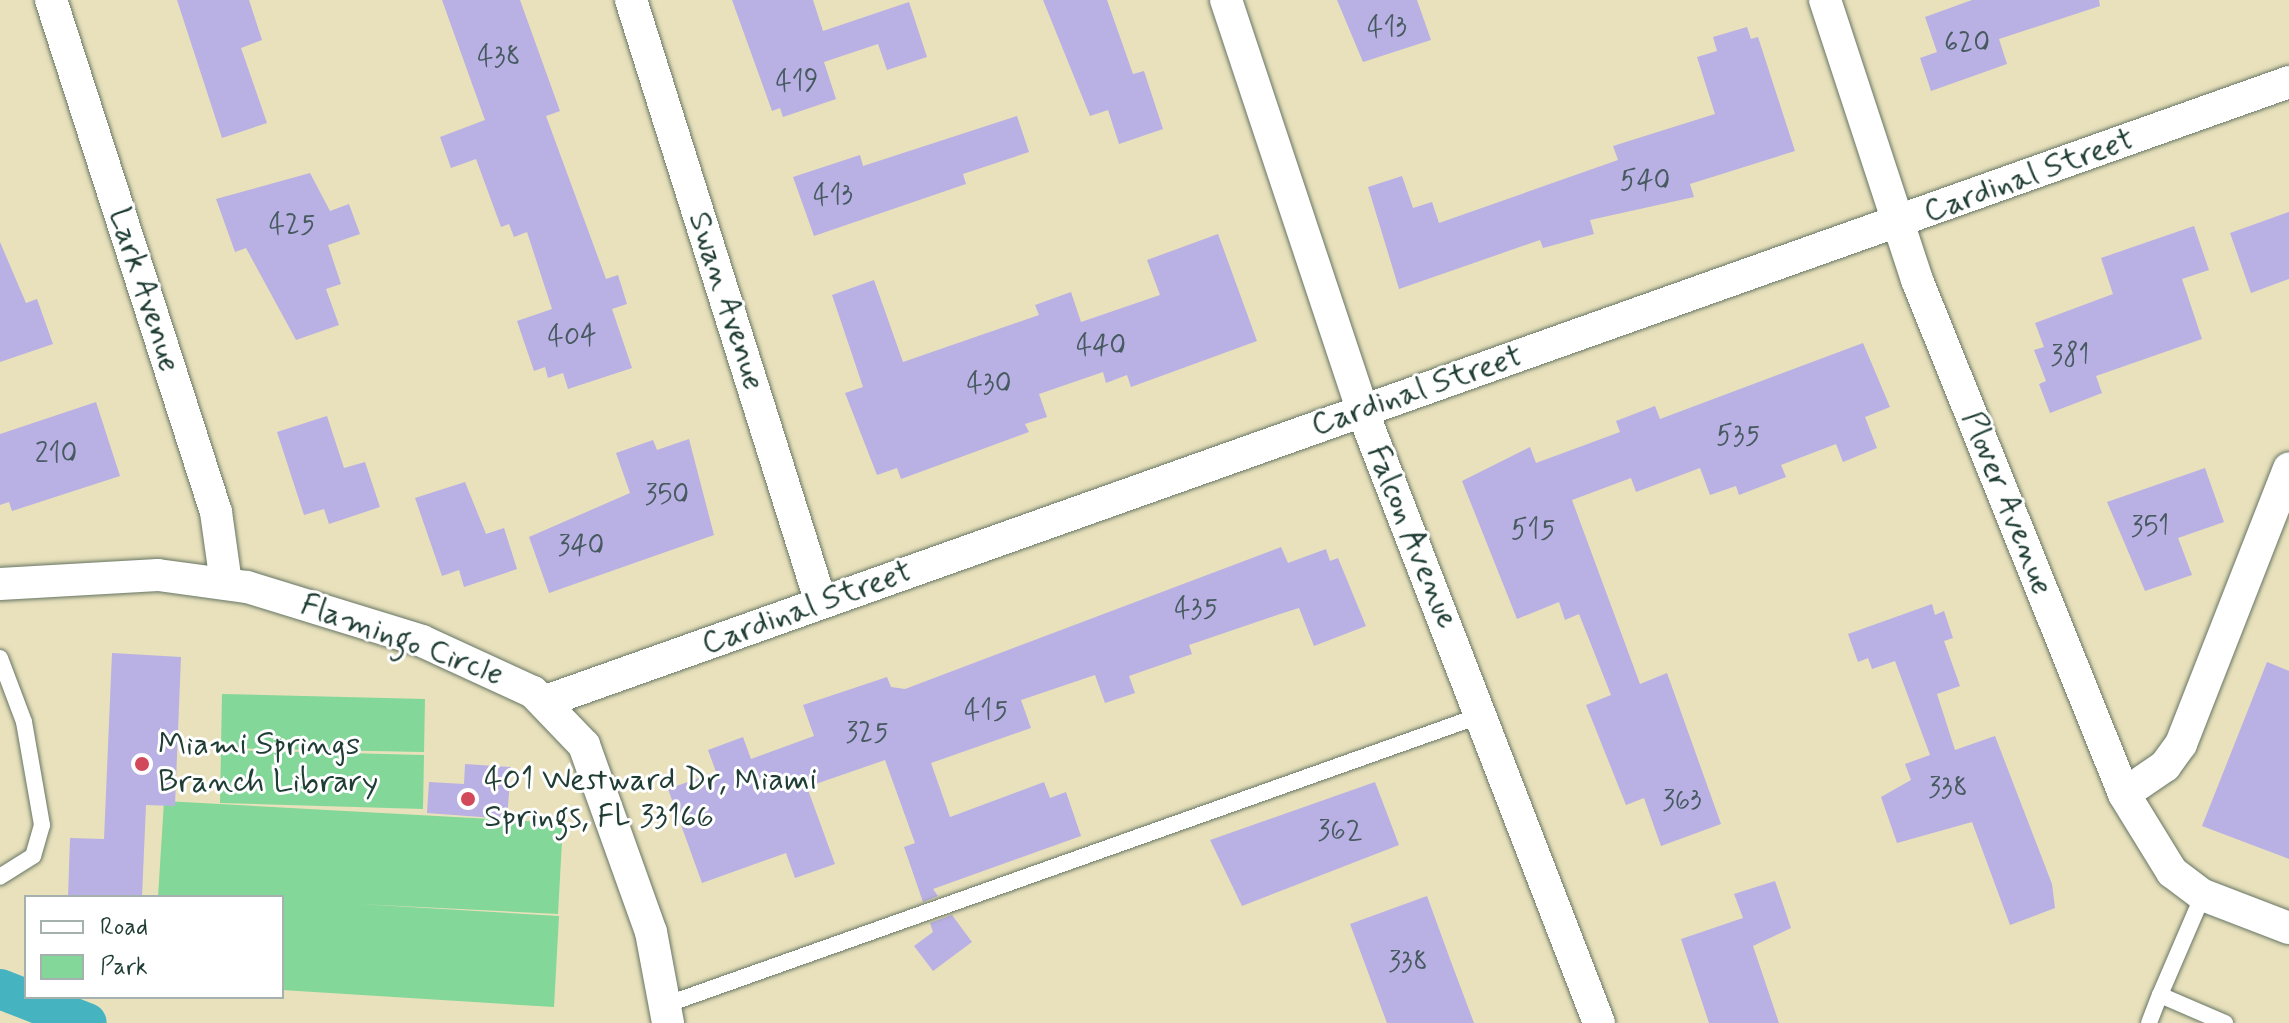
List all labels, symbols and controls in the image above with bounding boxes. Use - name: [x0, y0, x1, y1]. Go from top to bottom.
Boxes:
- house number: 413: [1367, 12, 1407, 46]
- house number: 620: [1944, 27, 1990, 61]
- house number: 438: [477, 41, 521, 75]
- house number: 419: [775, 66, 819, 100]
- street label: Cardinal Street: [1919, 120, 2139, 232]
- house number: 540: [1620, 165, 1670, 199]
- house number: 413: [813, 180, 853, 214]
- street label: Lark Avenue: [99, 201, 189, 379]
- street label: Swan Avenue: [679, 205, 773, 397]
- house number: 425: [269, 209, 315, 243]
- house number: 404: [548, 321, 596, 355]
- house number: 440: [1076, 330, 1126, 364]
- street label: Cardinal Street: [1307, 337, 1527, 445]
- house number: 381: [2051, 340, 2089, 374]
- house number: 430: [967, 368, 1011, 402]
- street label: Plover Avenue: [1954, 408, 2060, 598]
- house number: 535: [1716, 420, 1760, 454]
- house number: 210: [35, 438, 77, 472]
- street label: Falcon Avenue: [1358, 441, 1466, 633]
- house number: 350: [645, 479, 689, 513]
- house number: 351: [2131, 511, 2169, 545]
- house number: 515: [1511, 514, 1555, 548]
- house number: 340: [558, 530, 604, 564]
- street label: Cardinal Street: [697, 552, 917, 664]
- street label: Flamingo Circle: [295, 585, 509, 695]
- house number: 435: [1174, 593, 1218, 627]
- house number: 415: [964, 695, 1008, 729]
- house number: 325: [845, 717, 889, 751]
- place label: Miami Springs Branch Library: [158, 727, 378, 802]
- marker: Miami Springs Branch Library: [133, 755, 151, 773]
- place label: 401 Westward Dr, Miami Springs, FL 33166: [484, 762, 824, 837]
- house number: 338: [1928, 772, 1968, 806]
- house number: 363: [1662, 785, 1702, 819]
- marker: 401 Westward Dr, Miami Springs, FL 33166: [459, 790, 477, 808]
- house number: 362: [1318, 815, 1362, 849]
- legend: [24, 895, 284, 999]
- text: Road: [100, 912, 148, 943]
- house number: 338: [1388, 946, 1428, 980]
- text: Park: [100, 952, 148, 983]

